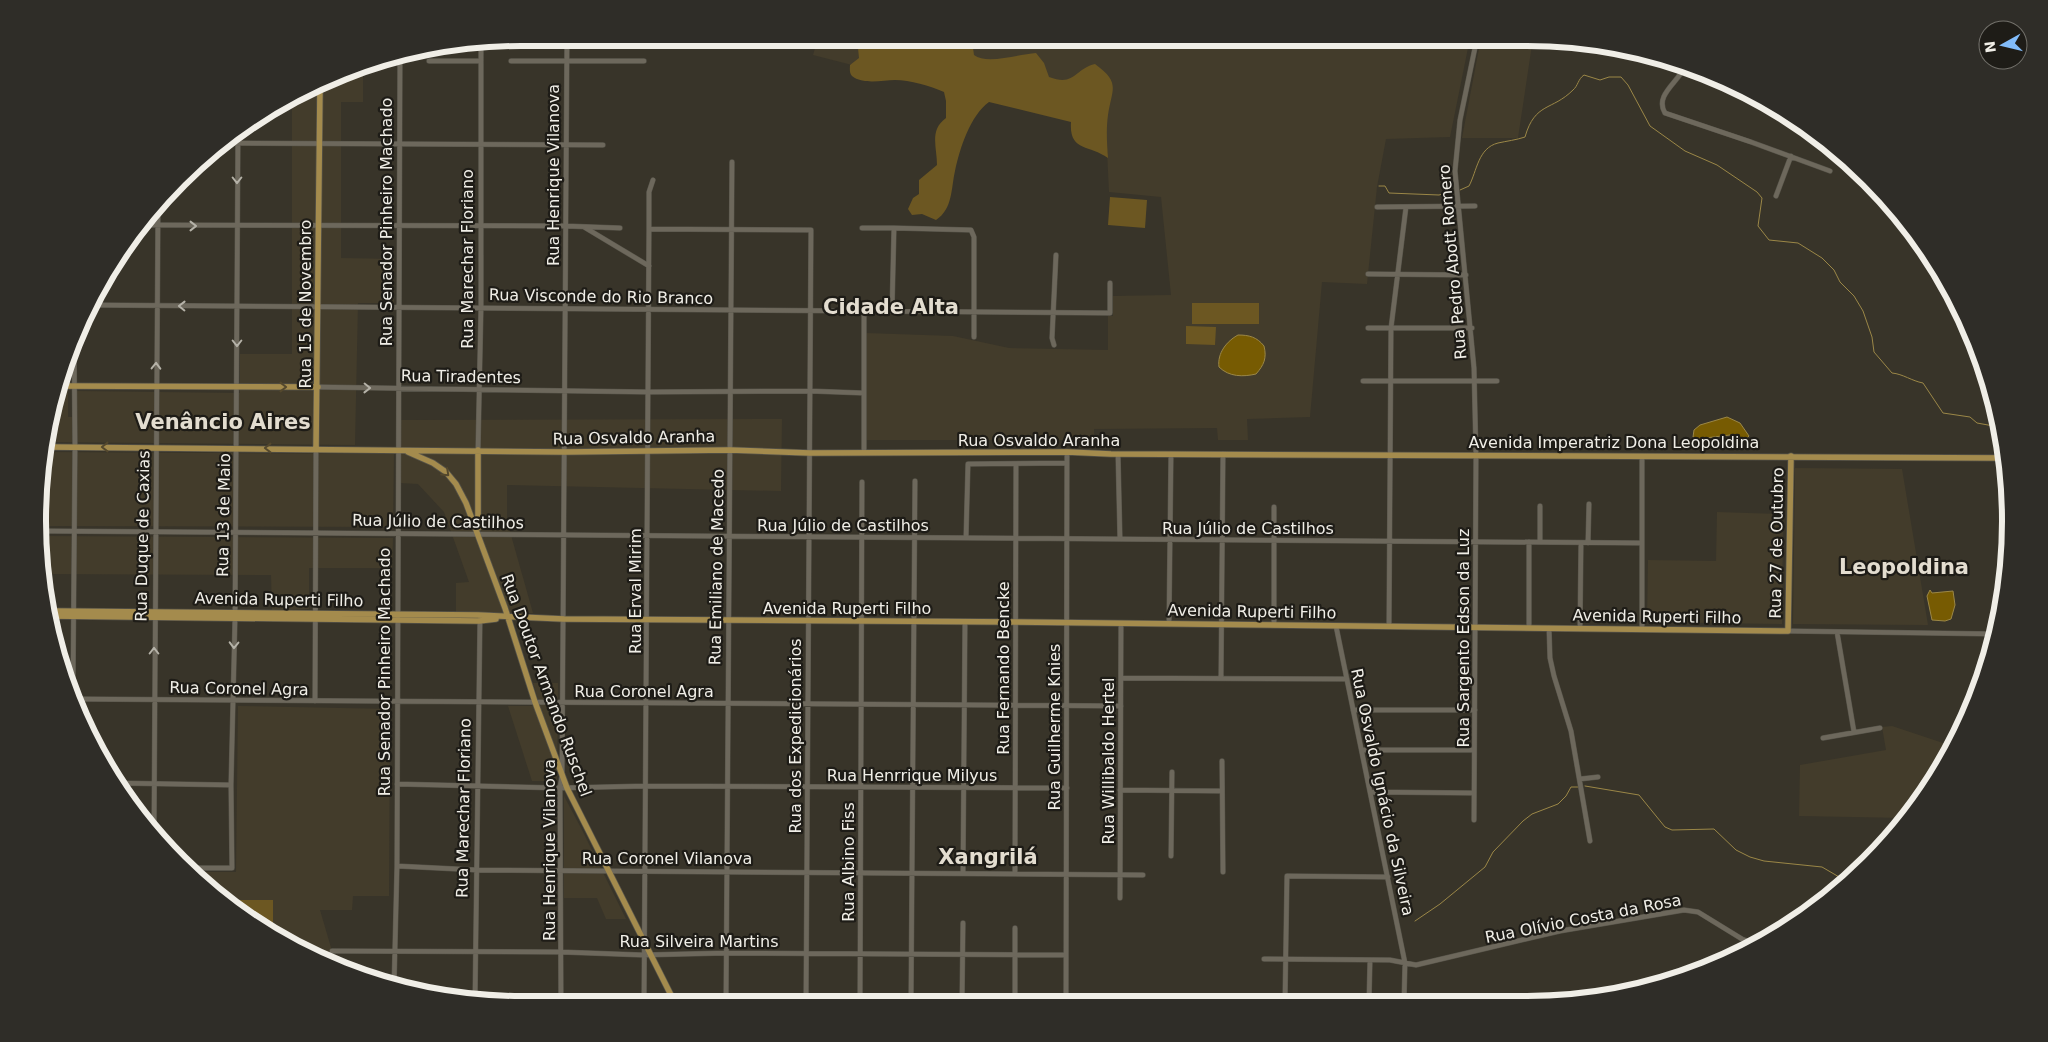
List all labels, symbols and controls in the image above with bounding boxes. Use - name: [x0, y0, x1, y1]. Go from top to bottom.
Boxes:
- north arrow: [1978, 20, 2028, 70]
- text: N: [1981, 40, 1999, 54]
- street label: Rua Henrique Vilanova: [544, 84, 563, 266]
- street label: Rua Senador Pinheiro Machado: [377, 98, 396, 346]
- street label: Rua Pedro Abott Romero: [1435, 164, 1470, 360]
- street label: Rua Marechar Floriano: [458, 169, 477, 349]
- one-way arrow: [232, 177, 243, 185]
- street label: Rua 15 de Novembro: [296, 220, 315, 388]
- one-way arrow: [190, 221, 197, 231]
- street label: Rua Visconde do Rio Branco: [489, 285, 713, 308]
- district label: Cidade Alta: [823, 295, 959, 319]
- one-way arrow: [178, 301, 186, 312]
- one-way arrow: [232, 340, 242, 347]
- one-way arrow: [151, 362, 161, 370]
- street label: Rua Tiradentes: [401, 366, 521, 387]
- one-way arrow: [280, 382, 287, 392]
- one-way arrow: [364, 383, 371, 393]
- district label: Venâncio Aires: [135, 410, 311, 434]
- street label: Rua Osvaldo Aranha: [553, 427, 715, 448]
- street label: Rua Osvaldo Aranha: [958, 431, 1120, 450]
- street label: Avenida Imperatriz Dona Leopoldina: [1469, 433, 1759, 452]
- one-way arrow: [101, 442, 108, 452]
- one-way arrow: [263, 443, 271, 453]
- street label: Rua Duque de Caxias: [132, 450, 153, 622]
- street label: Rua 13 de Maio: [213, 453, 234, 577]
- one-way arrow: [440, 467, 449, 476]
- street label: Rua 27 de Outubro: [1766, 467, 1787, 619]
- street label: Rua Emiliano de Macedo: [705, 469, 728, 665]
- street label: Rua Júlio de Castilhos: [352, 511, 524, 532]
- street label: Rua Júlio de Castilhos: [757, 516, 929, 535]
- street label: Rua Júlio de Castilhos: [1162, 519, 1334, 538]
- street label: Rua Erval Mirim: [626, 528, 645, 654]
- street label: Rua Sargento Edson da Luz: [1454, 529, 1473, 747]
- street label: Rua Senador Pinheiro Machado: [375, 548, 394, 796]
- district label: Leopoldina: [1839, 555, 1969, 579]
- street label: Rua Doutor Armando Ruschel: [497, 571, 596, 799]
- street label: Rua Fernando Bencke: [994, 581, 1013, 755]
- street label: Avenida Ruperti Filho: [194, 589, 364, 610]
- street label: Avenida Ruperti Filho: [763, 599, 931, 618]
- street label: Avenida Ruperti Filho: [1167, 601, 1337, 622]
- street label: Avenida Ruperti Filho: [1572, 606, 1742, 627]
- street label: Rua dos Expedicionários: [786, 638, 805, 834]
- one-way arrow: [229, 642, 239, 649]
- street label: Rua Guilherme Knies: [1045, 644, 1064, 810]
- one-way arrow: [149, 647, 159, 654]
- street label: Rua Osvaldo Ignácio da Silveira: [1347, 667, 1418, 917]
- street label: Rua Willibaldo Hertel: [1099, 677, 1118, 845]
- street label: Rua Coronel Agra: [169, 678, 309, 699]
- street label: Rua Coronel Agra: [574, 682, 714, 701]
- street label: Rua Marechar Floriano: [452, 718, 475, 898]
- street label: Rua Henrique Vilanova: [540, 759, 559, 941]
- street label: Rua Henrrique Milyus: [827, 766, 997, 785]
- street label: Rua Albino Fiss: [839, 802, 858, 922]
- district label: Xangrilá: [938, 845, 1038, 869]
- street label: Rua Coronel Vilanova: [582, 849, 752, 868]
- street label: Rua Olívio Costa da Rosa: [1483, 890, 1683, 947]
- street label: Rua Silveira Martins: [619, 932, 779, 951]

